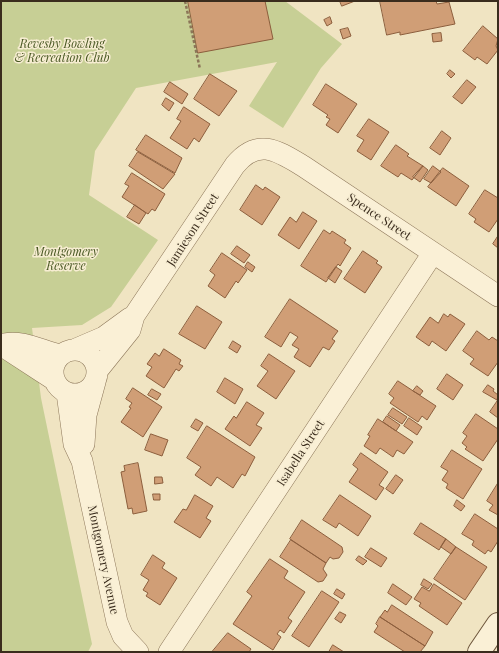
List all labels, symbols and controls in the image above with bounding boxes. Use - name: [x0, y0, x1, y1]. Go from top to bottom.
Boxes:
- park label: Revesby Bowling & Recreation Club: [14, 37, 110, 65]
- street label: Spence Street: [344, 190, 414, 244]
- street label: Jamieson Street: [164, 191, 222, 269]
- park label: Montgomery Reserve: [34, 245, 98, 273]
- street label: Isabella Street: [274, 417, 328, 489]
- street label: Montgomery Avenue: [84, 504, 122, 616]

